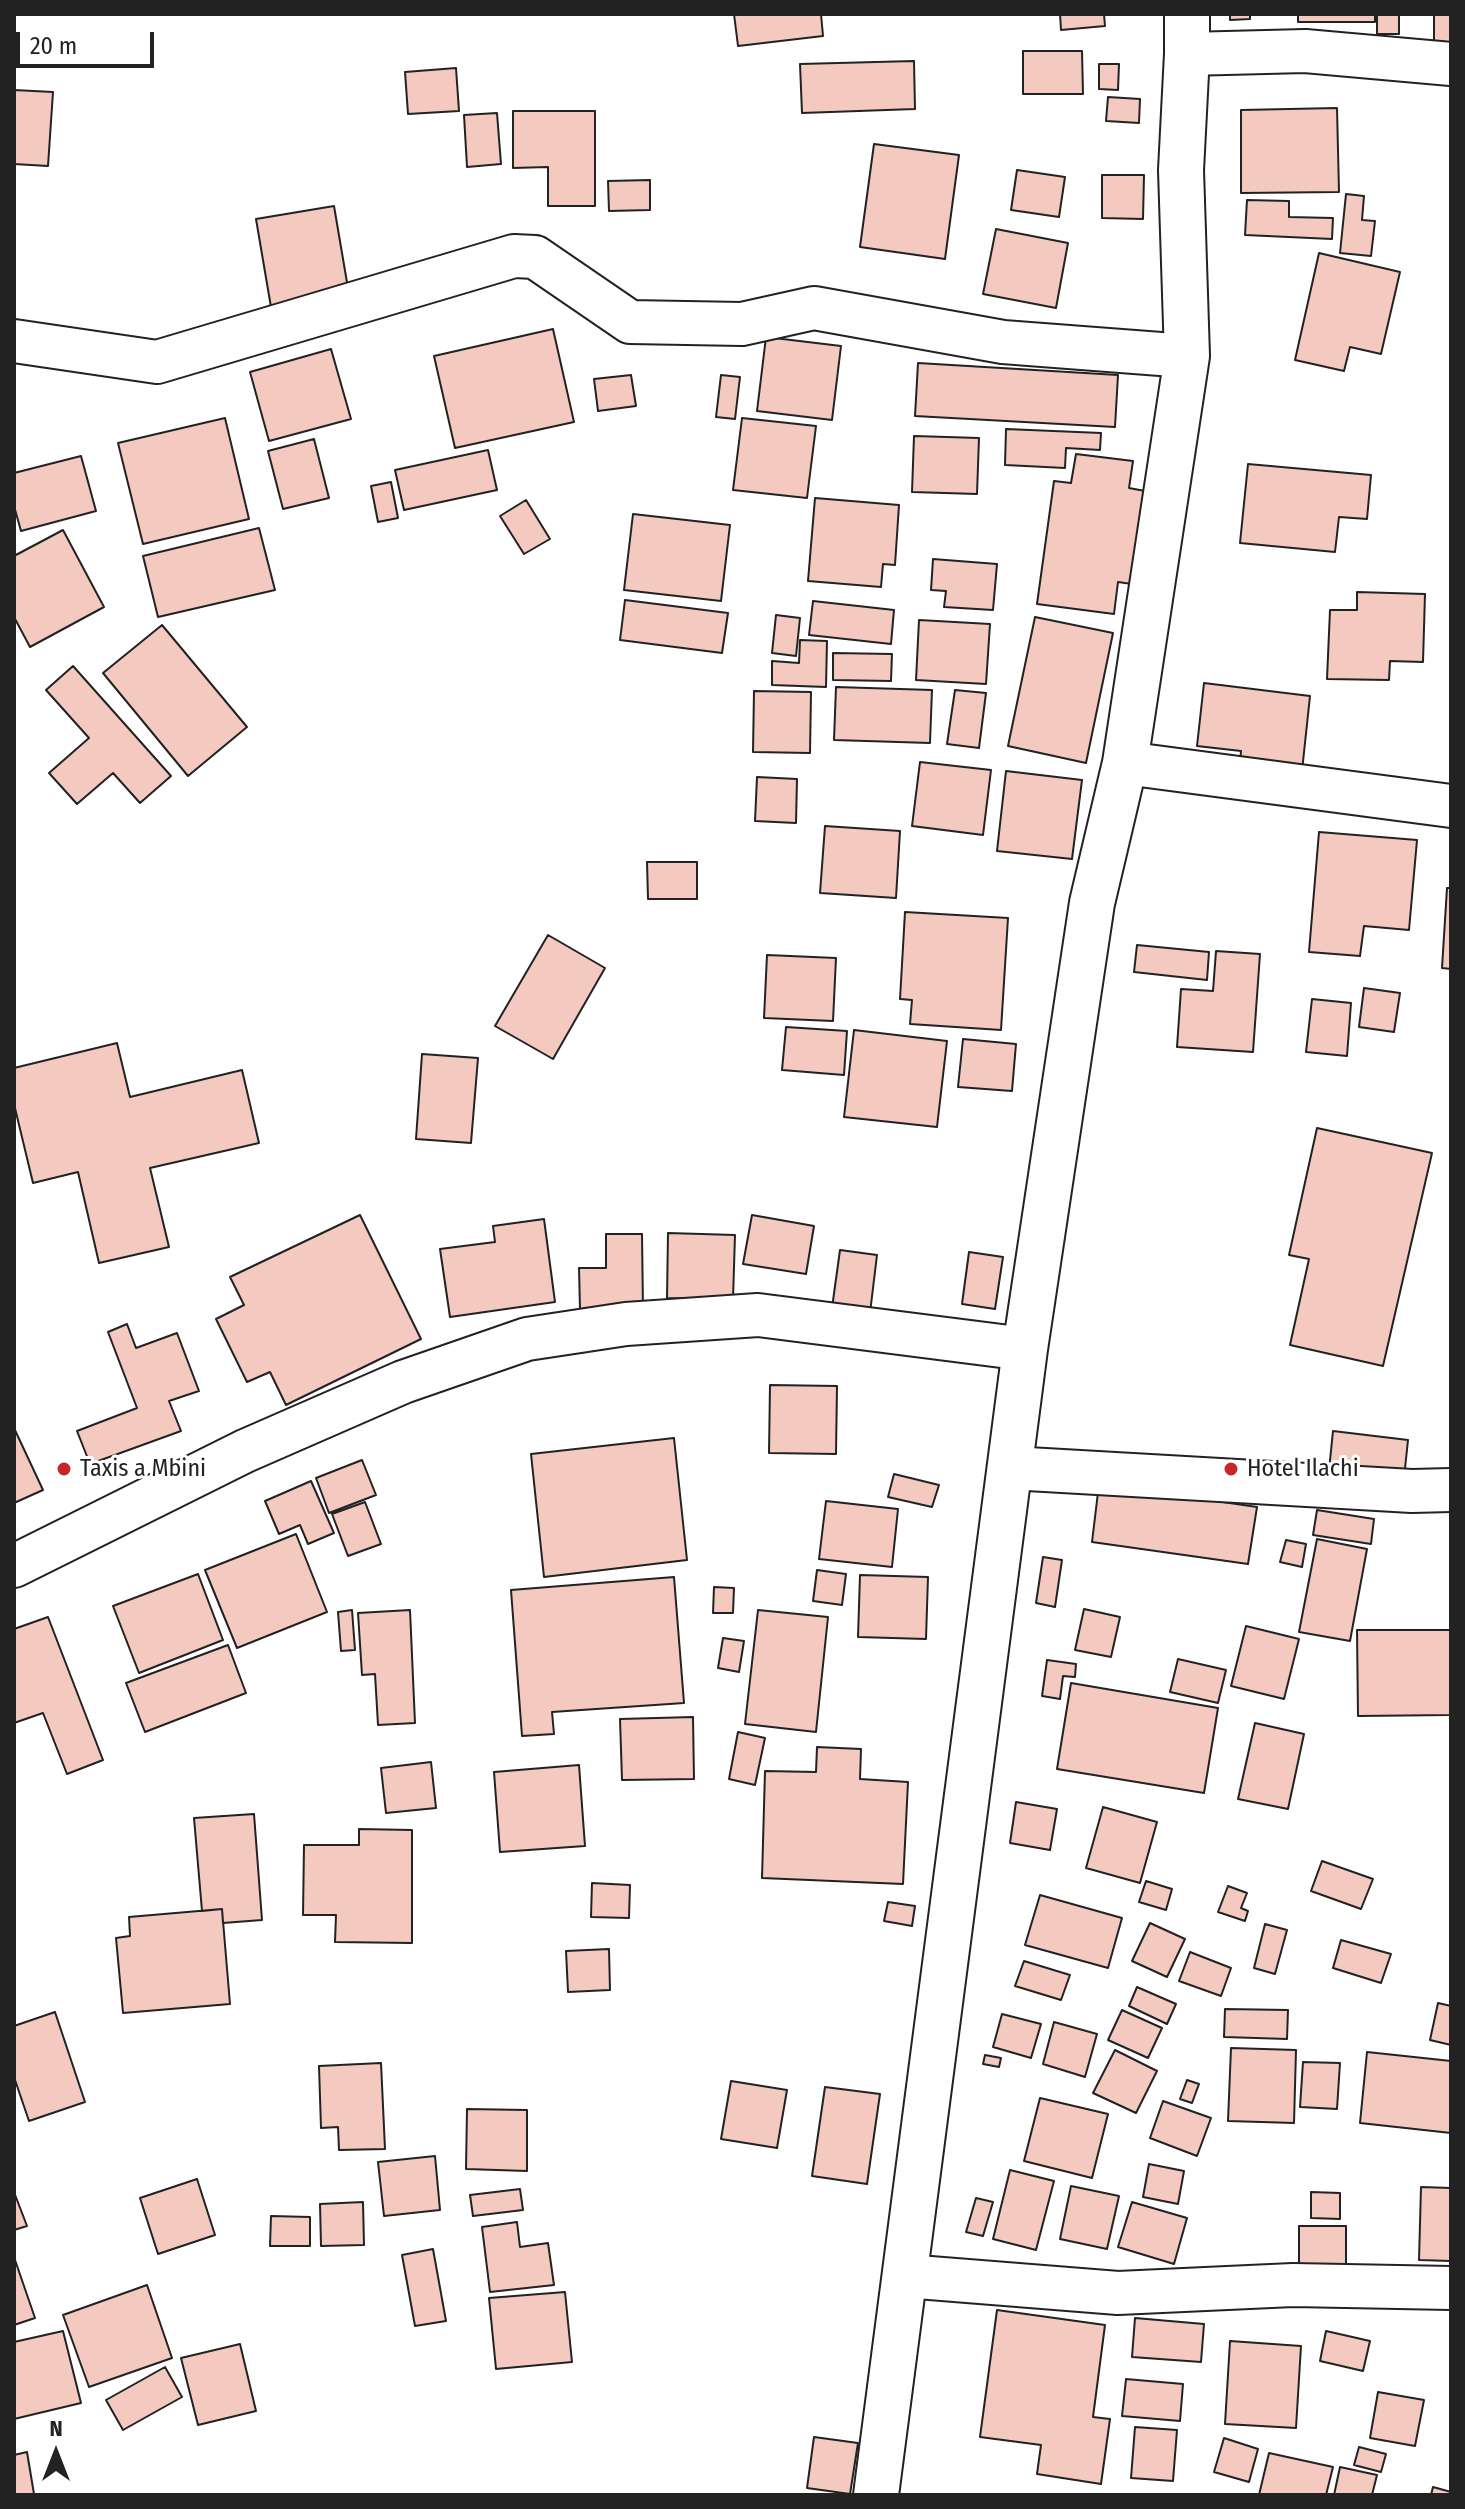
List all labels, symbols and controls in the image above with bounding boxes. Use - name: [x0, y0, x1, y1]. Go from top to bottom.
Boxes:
- scale bar: [20, 16, 158, 66]
- text: 20 m: [30, 32, 77, 60]
- place label: Taxis a Mbini: [80, 1455, 206, 1483]
- place label: Hotel Ilachi: [1247, 1455, 1359, 1483]
- marker: Taxis a Mbini: [55, 1460, 73, 1478]
- marker: Hotel Ilachi: [1222, 1460, 1240, 1478]
- north arrow: [16, 2413, 96, 2493]
- text: N: [49, 2415, 63, 2442]

